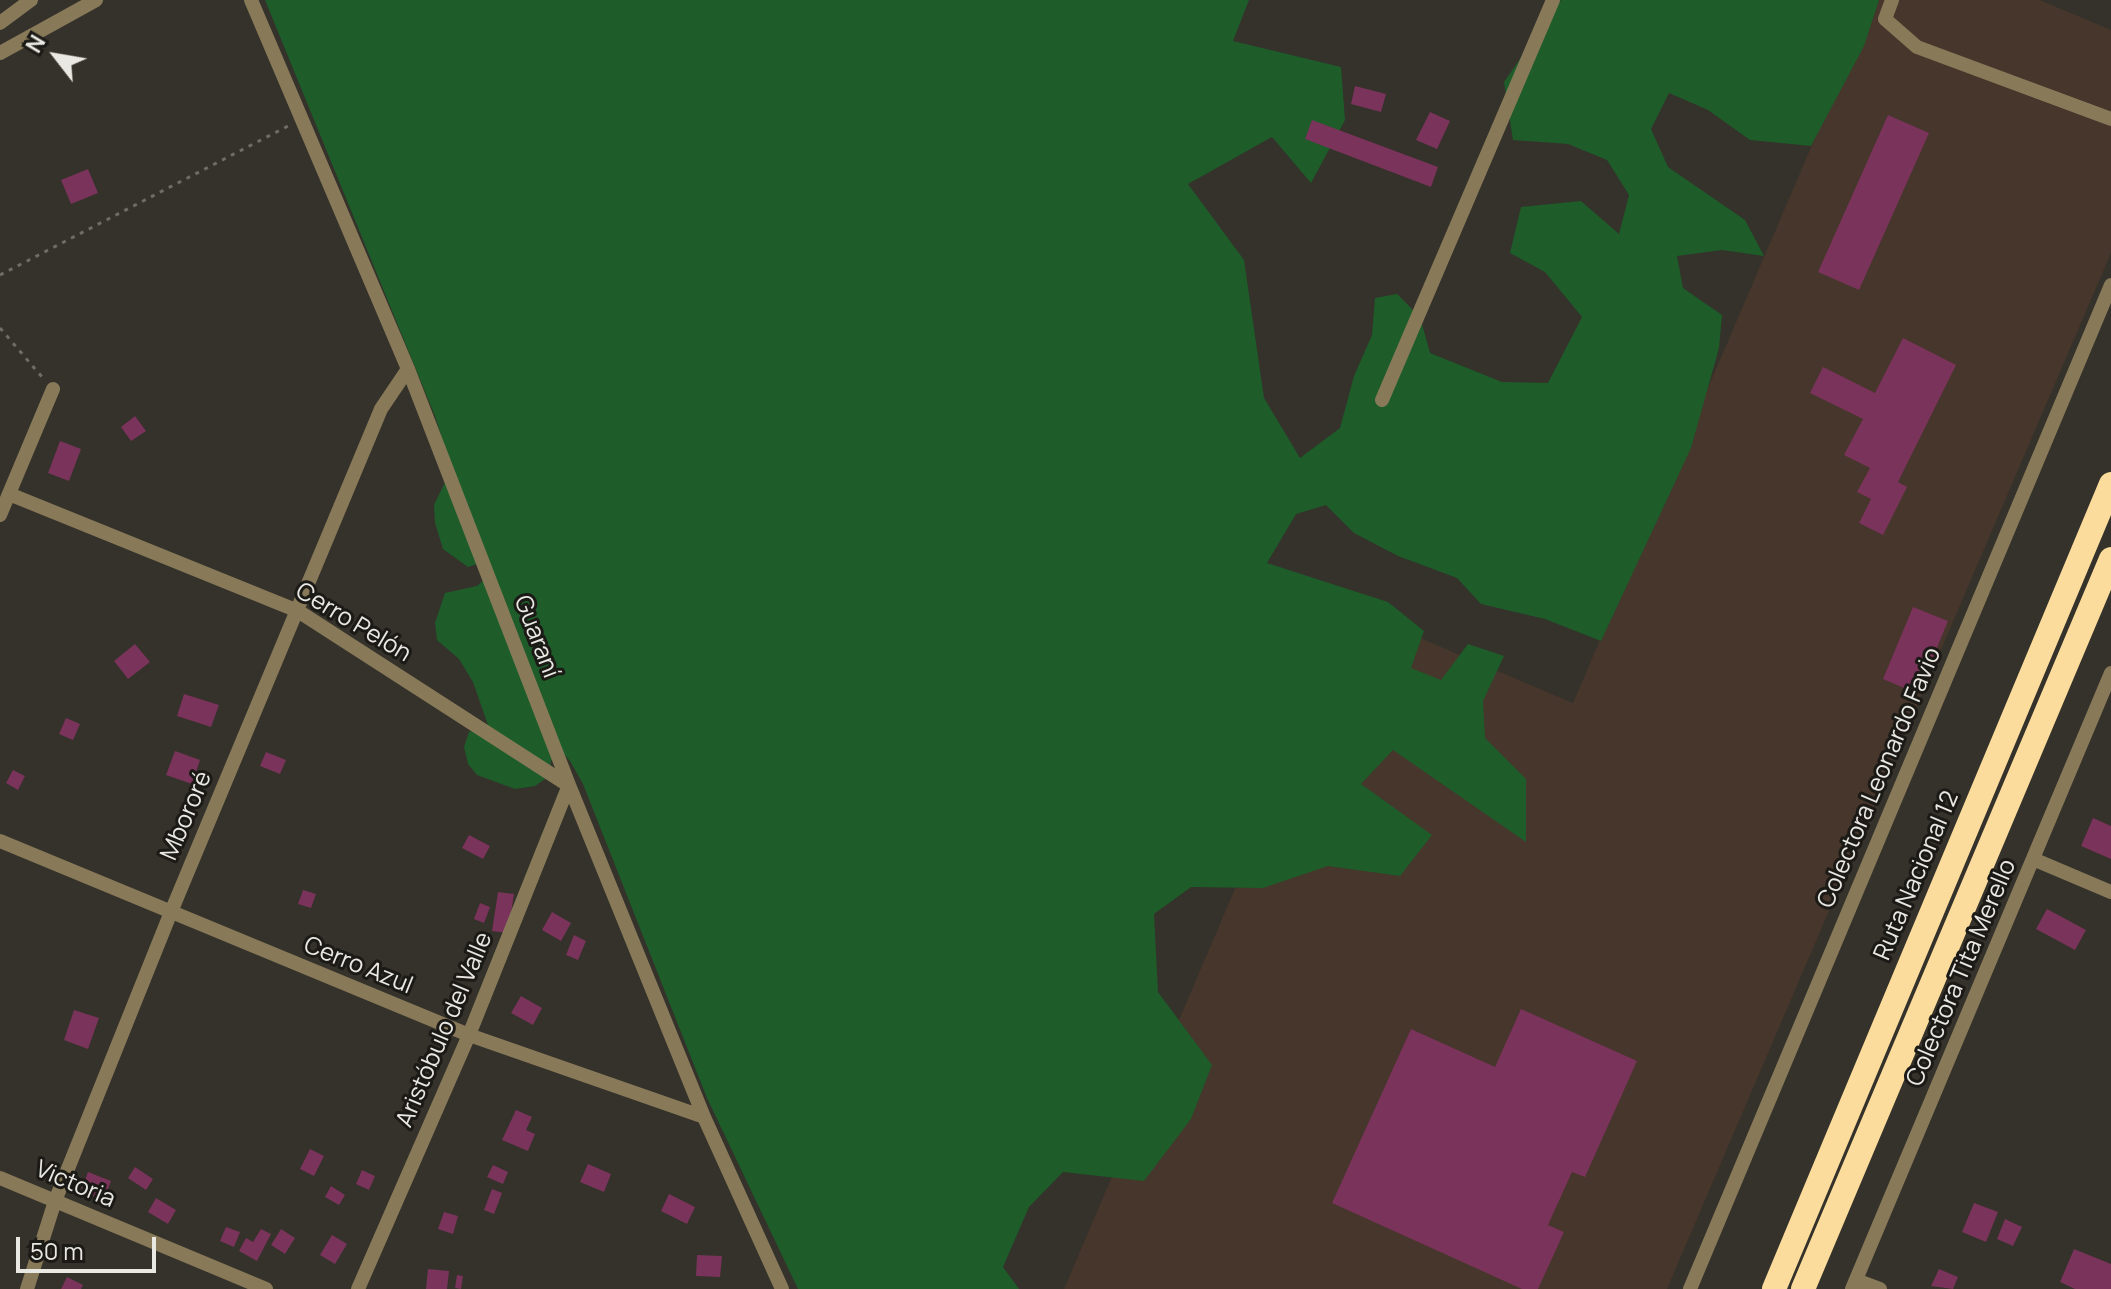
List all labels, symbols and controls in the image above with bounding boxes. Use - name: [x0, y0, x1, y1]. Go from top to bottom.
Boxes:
- north arrow: [16, 16, 96, 96]
- text: N: [18, 29, 52, 58]
- street label: Cerro Pelón: [290, 577, 416, 669]
- street label: Guaraní: [507, 592, 565, 682]
- street label: Colectora Leonardo Favio: [1812, 643, 1948, 913]
- street label: Mbororé: [155, 767, 219, 865]
- street label: Ruta Nacional 12: [1868, 787, 1966, 965]
- street label: Colectora Tita Merello: [1901, 855, 2023, 1091]
- street label: Aristóbulo del Valle: [391, 928, 499, 1132]
- street label: Cerro Azul: [299, 931, 417, 1001]
- street label: Victoria: [31, 1155, 119, 1215]
- scale bar: [20, 1221, 160, 1271]
- text: 50 m: [30, 1234, 84, 1267]

